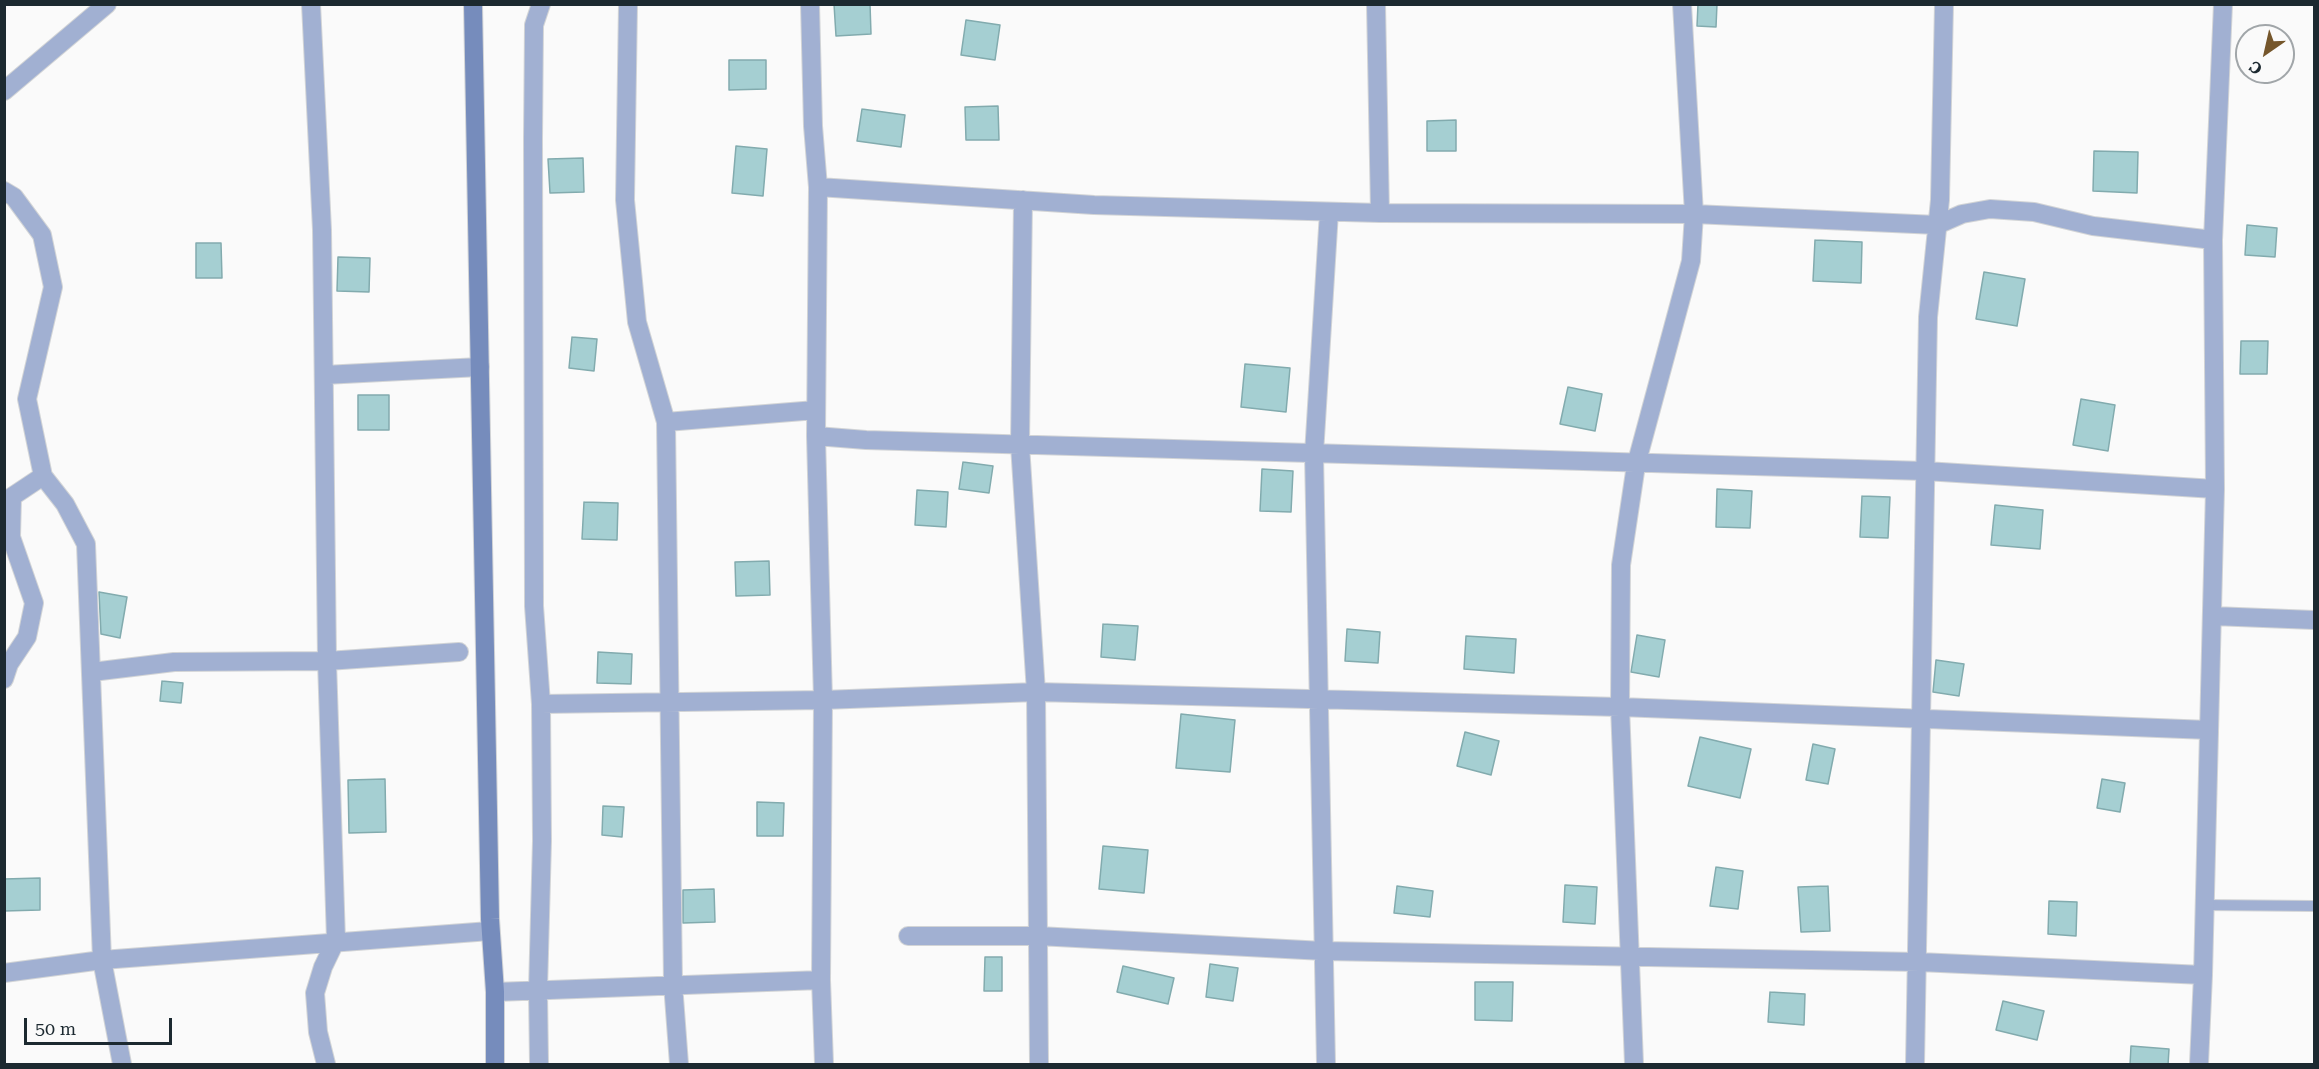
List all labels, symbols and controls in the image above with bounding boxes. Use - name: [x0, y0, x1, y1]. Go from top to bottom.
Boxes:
- north arrow: [2235, 24, 2295, 84]
- text: С: [2246, 57, 2266, 79]
- scale bar: [27, 1006, 176, 1044]
- text: 50 m: [35, 1018, 76, 1039]

